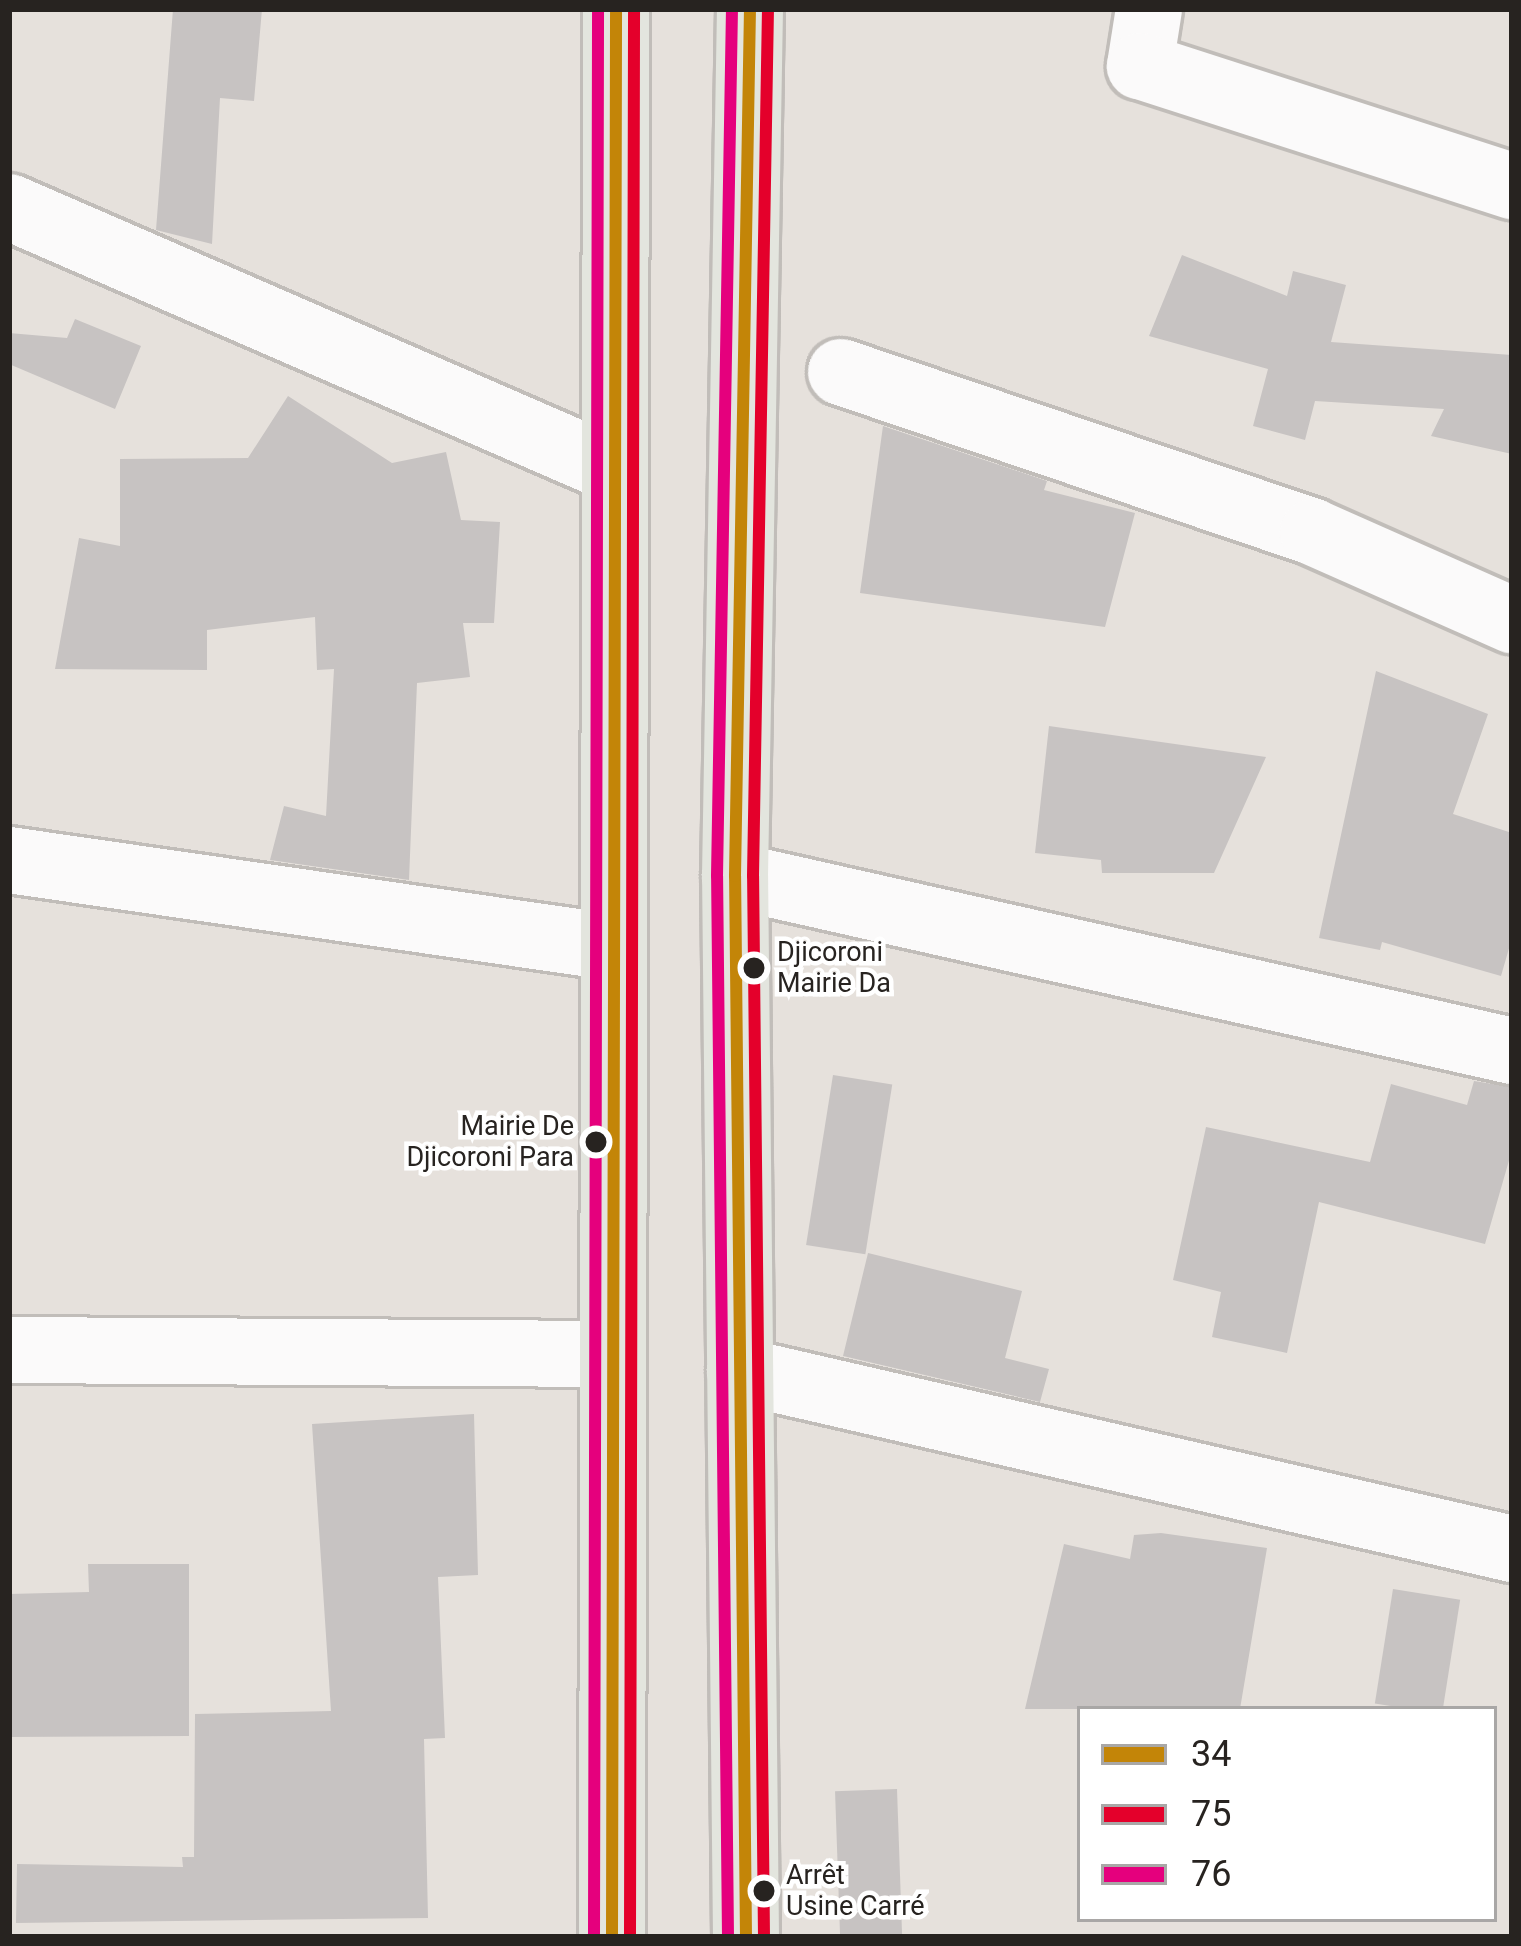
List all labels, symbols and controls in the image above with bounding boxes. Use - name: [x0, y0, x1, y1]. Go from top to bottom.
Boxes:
- place label: Djicoroni Mairie Da: [777, 936, 891, 999]
- marker: Djicoroni Mairie Da: [743, 957, 765, 979]
- place label: Mairie De Djicoroni Para: [406, 1110, 574, 1173]
- marker: Mairie De Djicoroni Para: [585, 1131, 607, 1153]
- legend: [1077, 1706, 1497, 1922]
- text: 34: [1191, 1733, 1231, 1775]
- text: 75: [1191, 1793, 1231, 1835]
- text: 76: [1191, 1853, 1231, 1895]
- place label: Arrêt Usine Carré: [786, 1859, 925, 1922]
- marker: Arrêt Usine Carré: [753, 1880, 775, 1902]

